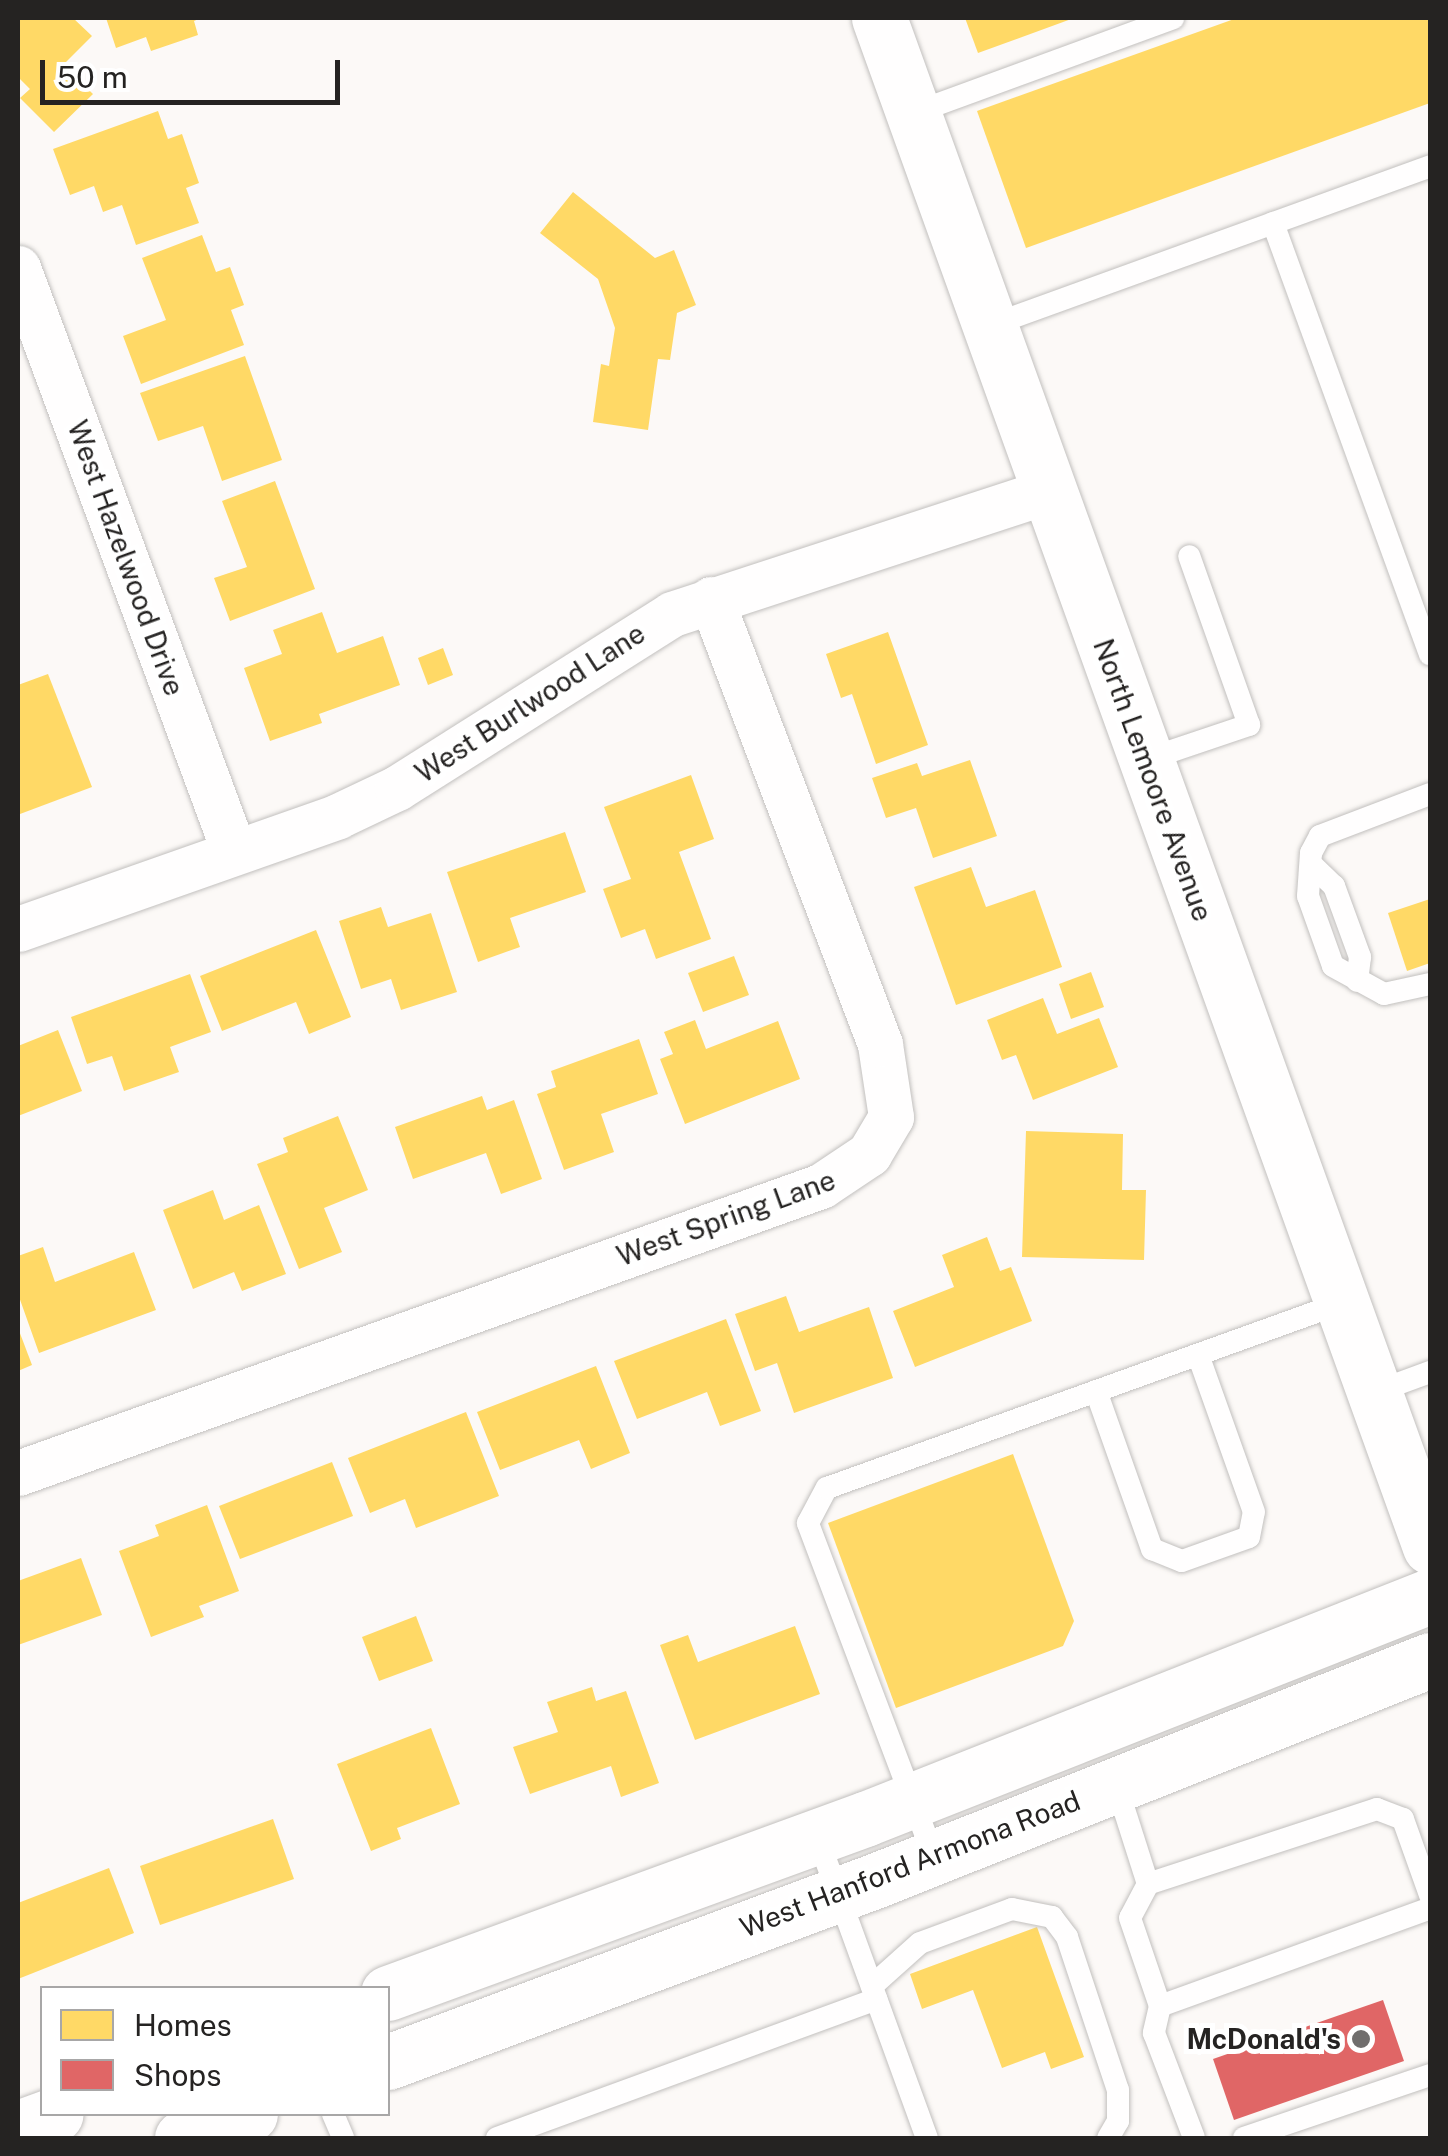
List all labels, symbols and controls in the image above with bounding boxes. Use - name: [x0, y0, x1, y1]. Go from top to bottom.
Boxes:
- scale bar: [45, 40, 345, 102]
- text: 50 m: [57, 59, 128, 95]
- street label: West Hazelwood Drive: [61, 416, 191, 700]
- street label: West Burlwood Lane: [409, 616, 651, 790]
- street label: North Lemoore Avenue: [1086, 634, 1220, 926]
- street label: West Spring Lane: [612, 1163, 840, 1273]
- street label: West Hanford Armona Road: [735, 1783, 1085, 1945]
- legend: [40, 1986, 390, 2116]
- text: Homes: [134, 2007, 232, 2043]
- place label: McDonald's: [1187, 2022, 1341, 2056]
- marker: McDonald's: [1350, 2028, 1372, 2050]
- text: Shops: [134, 2057, 221, 2093]

